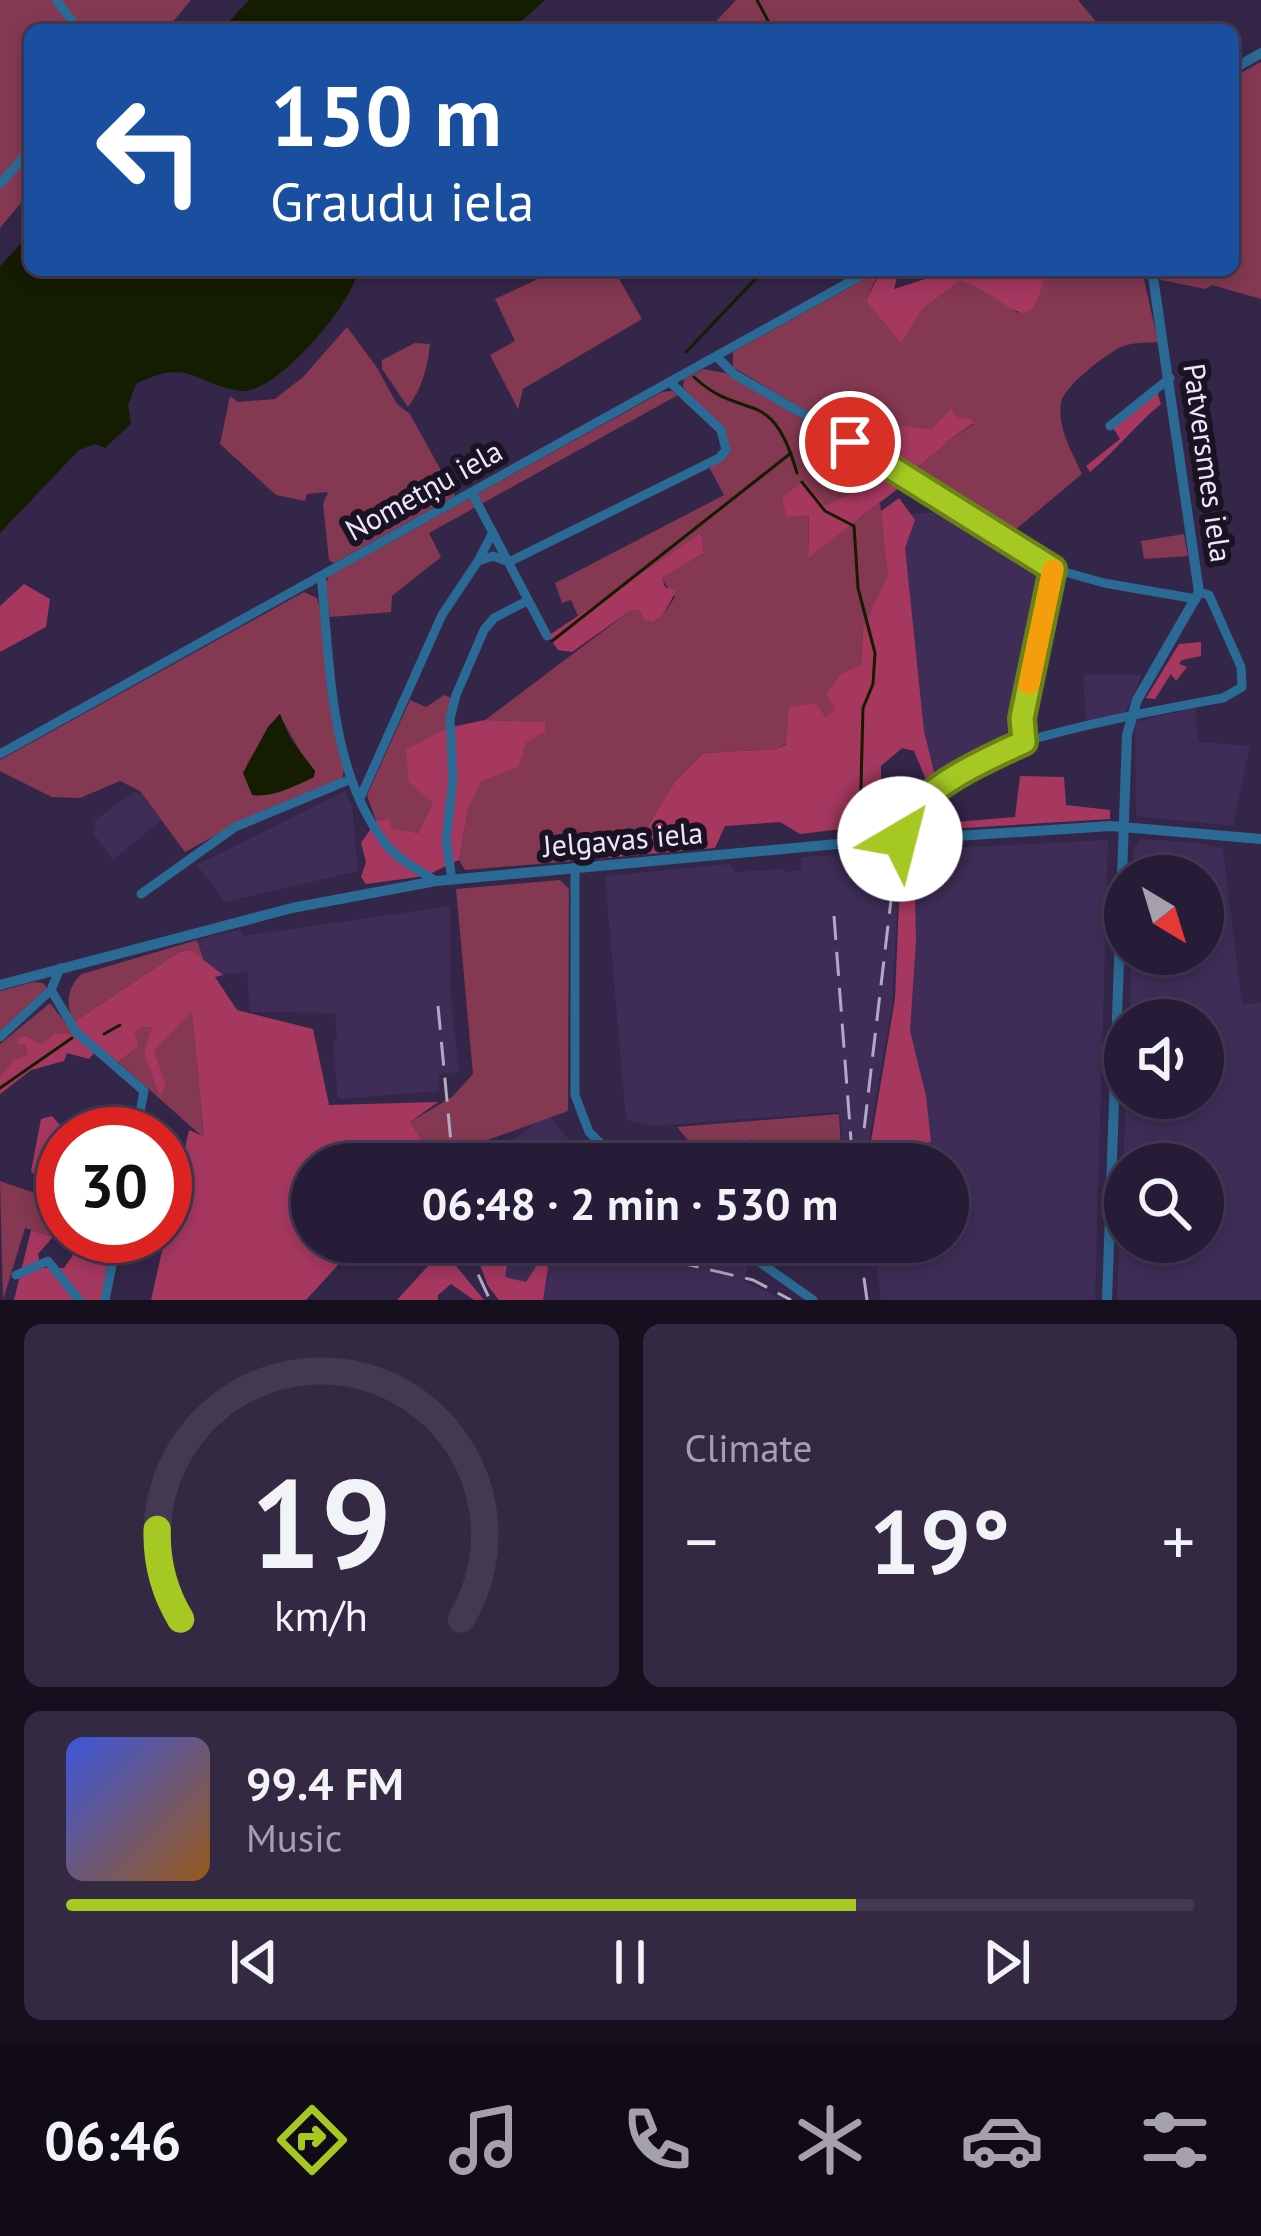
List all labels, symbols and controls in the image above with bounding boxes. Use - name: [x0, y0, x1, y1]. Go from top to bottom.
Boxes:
- text: 150 m: [270, 60, 502, 169]
- icon: left: [72, 72, 228, 228]
- text: Graudu iela: [270, 166, 534, 236]
- street label: Patversmes iela: [1175, 361, 1242, 565]
- pin: [799, 391, 901, 493]
- icon: arrive: [817, 409, 883, 475]
- street label: Nometņu iela: [338, 431, 509, 549]
- position arrow: [837, 776, 963, 902]
- street label: Jelgavas iela: [539, 812, 705, 865]
- north arrow: [1104, 855, 1224, 975]
- map controls: [1104, 855, 1224, 1263]
- button: sound: [1104, 999, 1224, 1119]
- speed limit sign: 30: [36, 1107, 192, 1263]
- button: search: [1104, 1143, 1224, 1263]
- text: 06:48 · 2 min · 530 m: [422, 1174, 838, 1232]
- text: Climate: [685, 1422, 812, 1473]
- text: 19: [250, 1441, 392, 1602]
- text: 19°: [869, 1482, 1010, 1599]
- text: −: [685, 1498, 718, 1583]
- text: +: [1162, 1498, 1195, 1583]
- text: km/h: [274, 1586, 368, 1642]
- text: 99.4 FM: [246, 1754, 404, 1812]
- text: Music: [246, 1812, 342, 1863]
- icon: previous: [221, 1929, 287, 1995]
- icon: pause: [597, 1929, 663, 1995]
- icon: next: [974, 1929, 1040, 1995]
- icon: directions: [270, 2098, 354, 2182]
- icon: music: [442, 2098, 526, 2182]
- icon: phone: [615, 2098, 699, 2182]
- icon: climate: [788, 2098, 872, 2182]
- icon: car: [960, 2098, 1044, 2182]
- icon: filters: [1133, 2098, 1217, 2182]
- text: 06:46: [44, 2105, 181, 2175]

